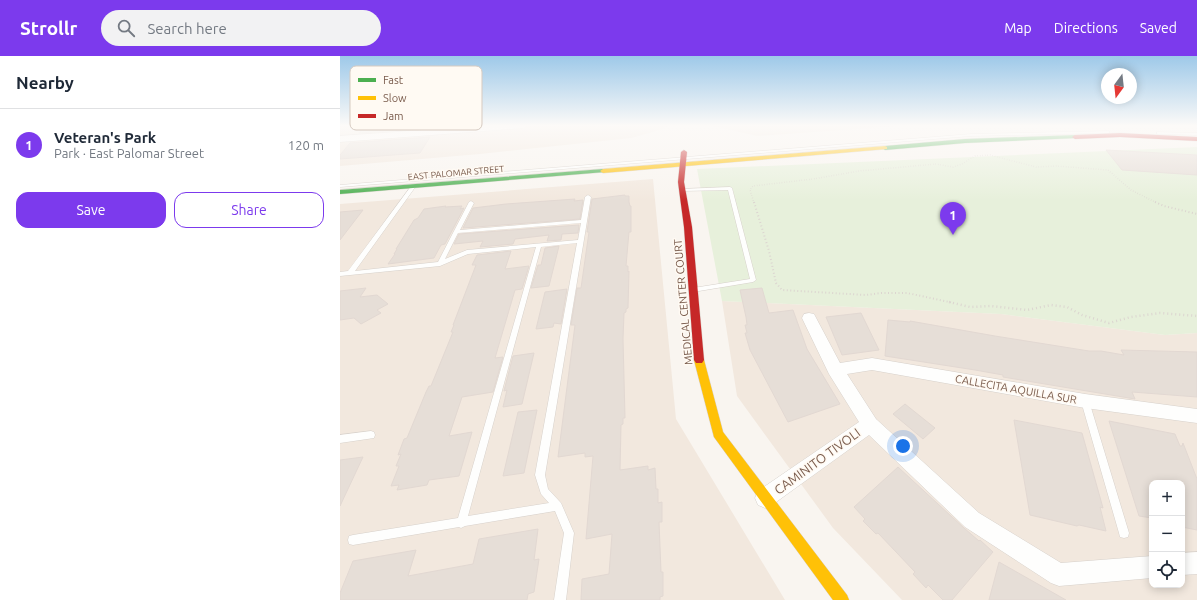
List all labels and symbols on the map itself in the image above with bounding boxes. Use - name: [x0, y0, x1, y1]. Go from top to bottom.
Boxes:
- legend: [350, 66, 482, 130]
- north arrow: [1101, 68, 1137, 104]
- text: Fast: [383, 74, 404, 86]
- text: Slow: [383, 92, 407, 104]
- text: Jam: [383, 110, 404, 122]
- street label: EAST PALOMAR STREET: [407, 164, 505, 182]
- pin: 1: [940, 202, 966, 235]
- street label: MEDICAL CENTER COURT: [672, 238, 694, 366]
- street label: CALLECITA AQUILLA SUR: [954, 372, 1078, 406]
- street label: CAMINITO TIVOLI: [771, 425, 863, 497]
- your location: [893, 436, 913, 456]

